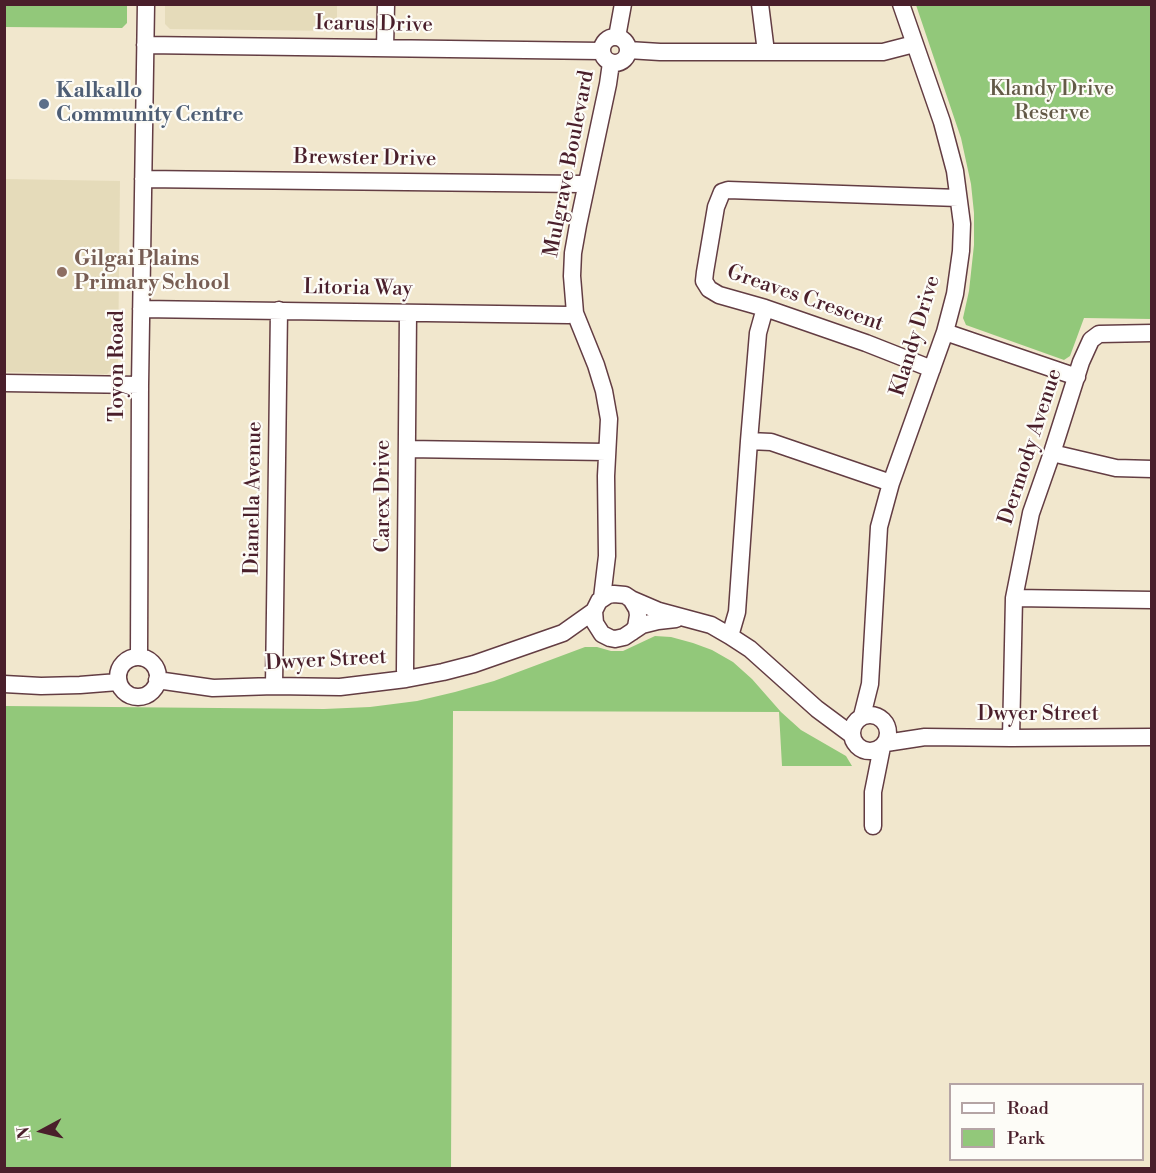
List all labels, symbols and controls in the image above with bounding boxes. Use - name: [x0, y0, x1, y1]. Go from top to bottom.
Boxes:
- street label: Icarus Drive: [315, 11, 433, 39]
- street label: Mulgrave Boulevard: [540, 68, 600, 260]
- park label: Klandy Drive Reserve: [990, 77, 1114, 127]
- place label: Kalkallo Community Centre: [56, 79, 244, 129]
- marker: Kalkallo Community Centre: [37, 97, 51, 111]
- street label: Brewster Drive: [293, 145, 437, 173]
- place label: Gilgai Plains Primary School: [74, 247, 230, 297]
- street label: Greaves Crescent: [723, 260, 887, 338]
- marker: Gilgai Plains Primary School: [55, 265, 69, 279]
- street label: Klandy Drive: [886, 273, 946, 399]
- street label: Litoria Way: [303, 275, 413, 303]
- street label: Toyon Road: [105, 310, 131, 422]
- street label: Dermody Avenue: [994, 366, 1068, 528]
- street label: Dianella Avenue: [240, 421, 268, 575]
- street label: Carex Drive: [371, 440, 397, 552]
- street label: Dwyer Street: [265, 645, 387, 677]
- street label: Dwyer Street: [977, 702, 1099, 728]
- legend: [949, 1083, 1144, 1161]
- text: Road: [1007, 1097, 1049, 1120]
- north arrow: [12, 1101, 72, 1161]
- text: N: [13, 1126, 35, 1141]
- text: Park: [1007, 1127, 1044, 1150]

